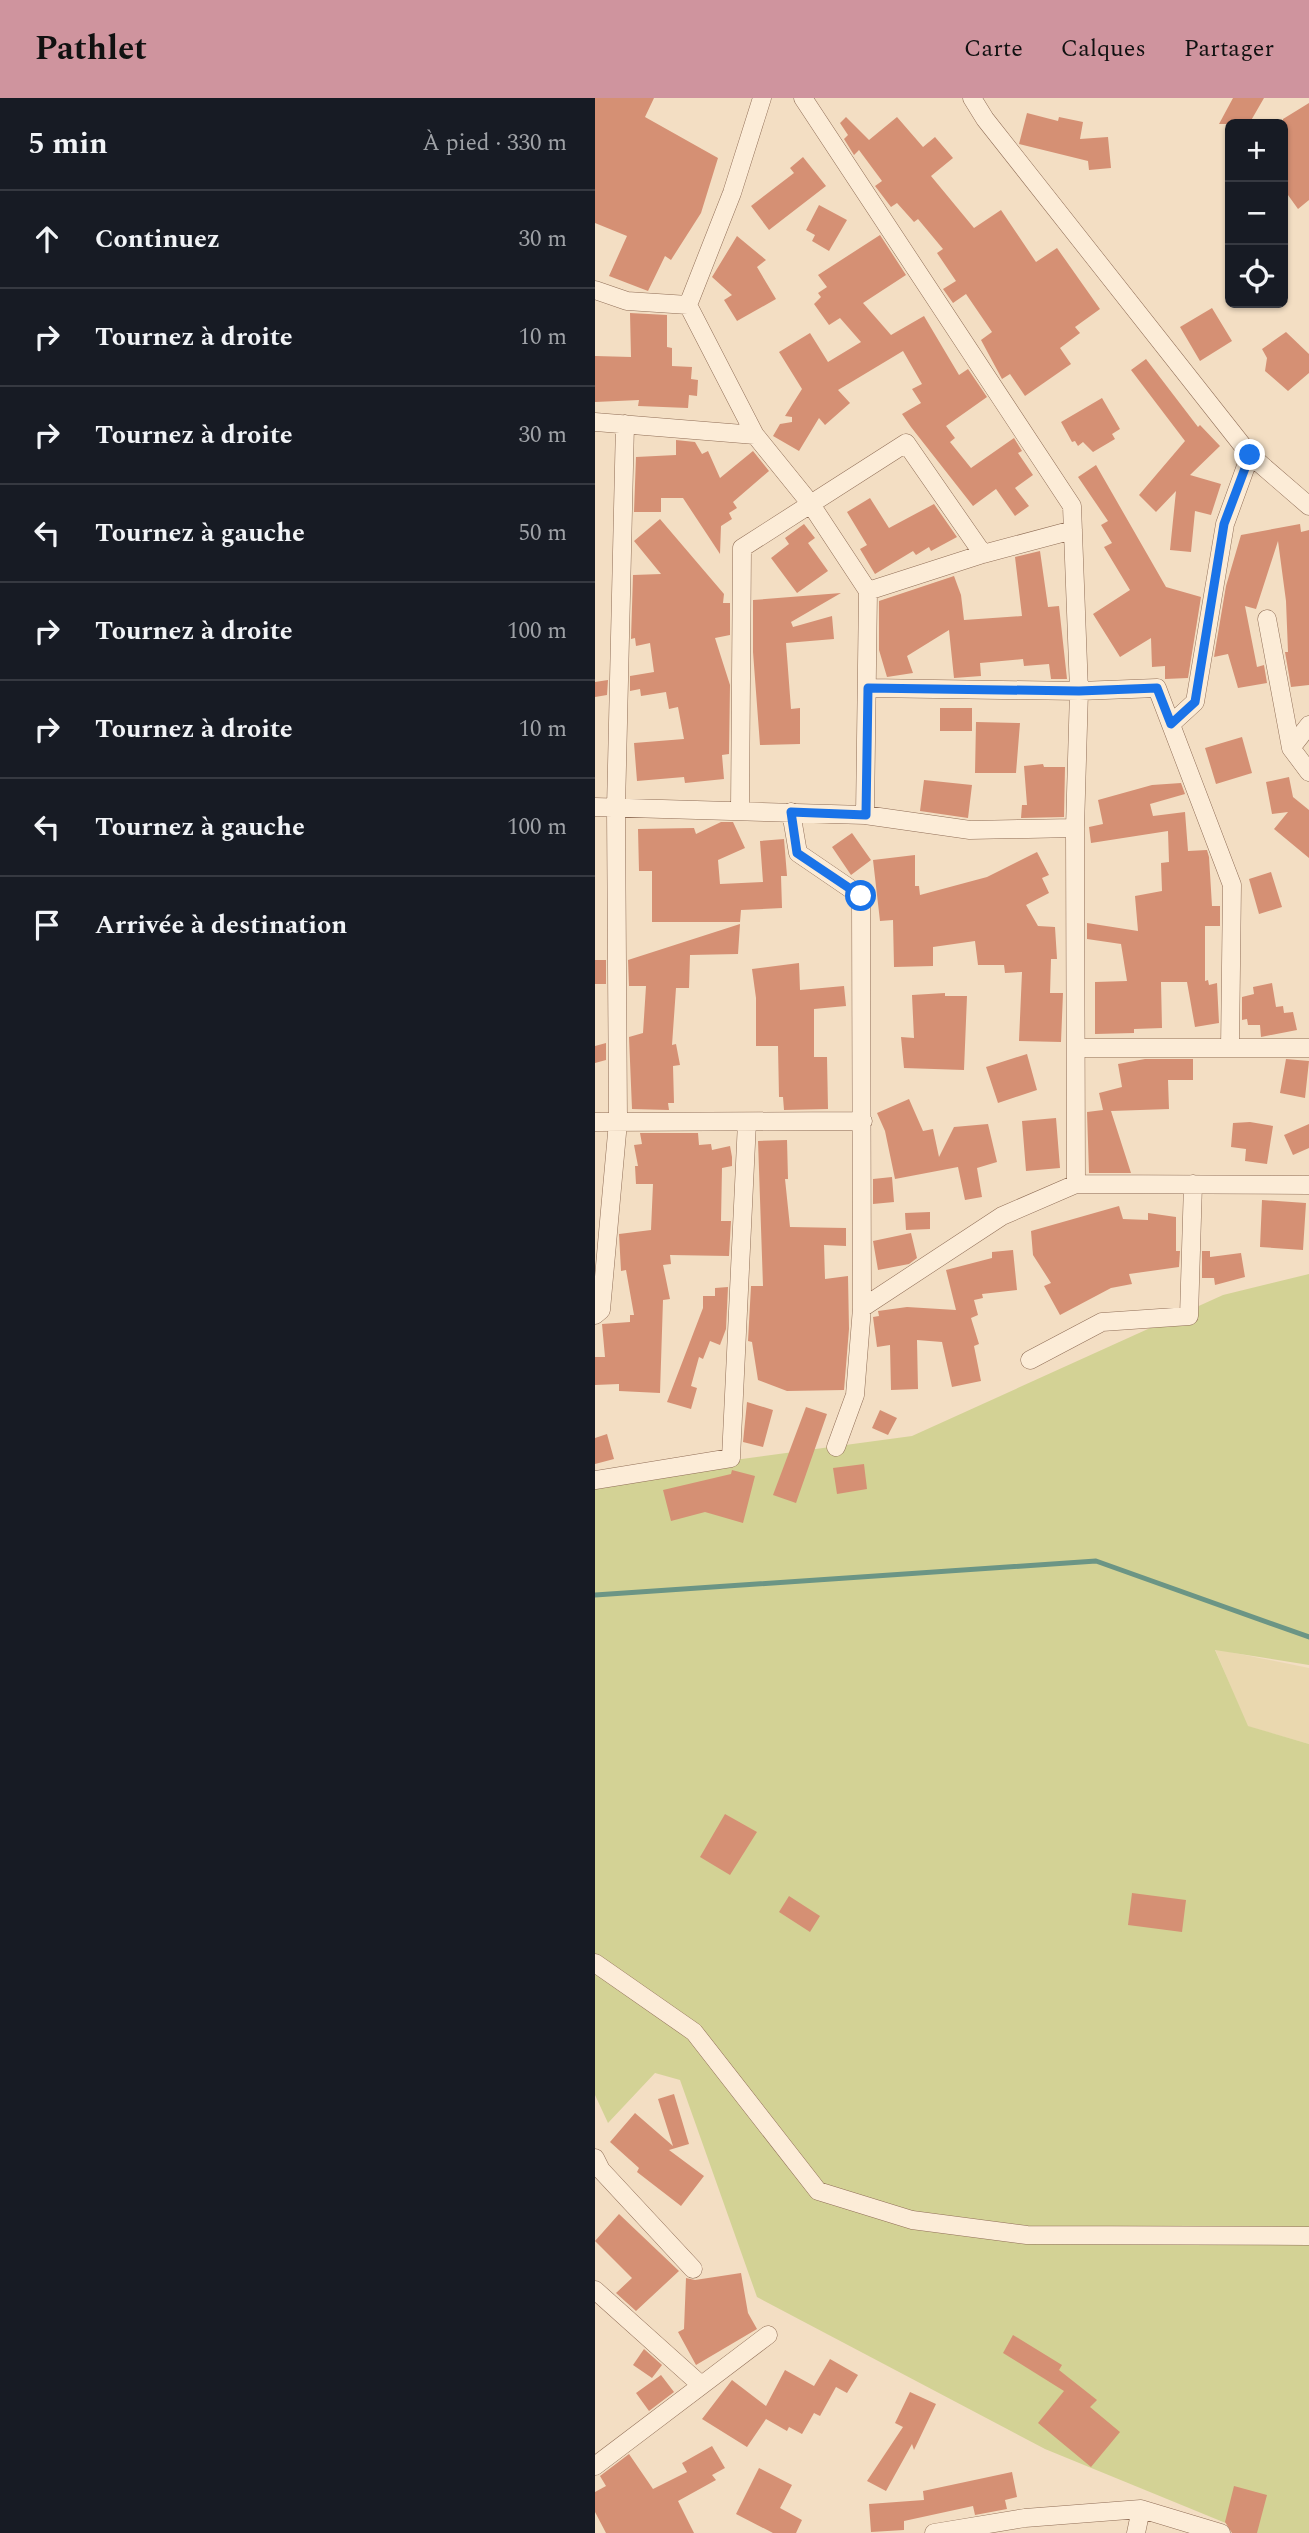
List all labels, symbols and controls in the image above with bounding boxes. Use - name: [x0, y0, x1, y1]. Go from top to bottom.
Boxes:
- text: Pathlet: [35, 24, 147, 74]
- text: Carte: [964, 31, 1023, 67]
- text: Calques: [1061, 31, 1146, 67]
- text: Partager: [1184, 31, 1274, 67]
- map controls: [1225, 119, 1288, 308]
- button: +: [1225, 119, 1288, 182]
- text: 5 min: [28, 121, 108, 167]
- text: À pied · 330 m: [422, 126, 567, 161]
- button: −: [1225, 182, 1288, 245]
- text: Continuez: [95, 219, 220, 259]
- icon: ahead: [28, 220, 66, 258]
- text: 30 m: [518, 222, 567, 257]
- button: locate: [1225, 245, 1288, 308]
- text: Tournez à droite: [95, 317, 293, 357]
- icon: right: [28, 318, 66, 356]
- text: 10 m: [518, 320, 567, 355]
- text: Tournez à droite: [95, 415, 293, 455]
- icon: right: [28, 416, 66, 454]
- text: 30 m: [518, 418, 567, 453]
- route end: [1234, 439, 1265, 470]
- text: Tournez à gauche: [95, 513, 305, 553]
- icon: left: [28, 514, 66, 552]
- text: 50 m: [518, 516, 567, 551]
- text: Tournez à droite: [95, 611, 293, 651]
- icon: right: [28, 612, 66, 650]
- text: 100 m: [507, 614, 567, 649]
- text: Tournez à droite: [95, 709, 293, 749]
- icon: right: [28, 710, 66, 748]
- text: 10 m: [518, 712, 567, 747]
- text: Tournez à gauche: [95, 807, 305, 847]
- icon: left: [28, 808, 66, 846]
- text: 100 m: [507, 810, 567, 845]
- route start: [845, 880, 876, 911]
- text: Arrivée à destination: [95, 905, 347, 945]
- icon: arrive: [28, 906, 66, 944]

